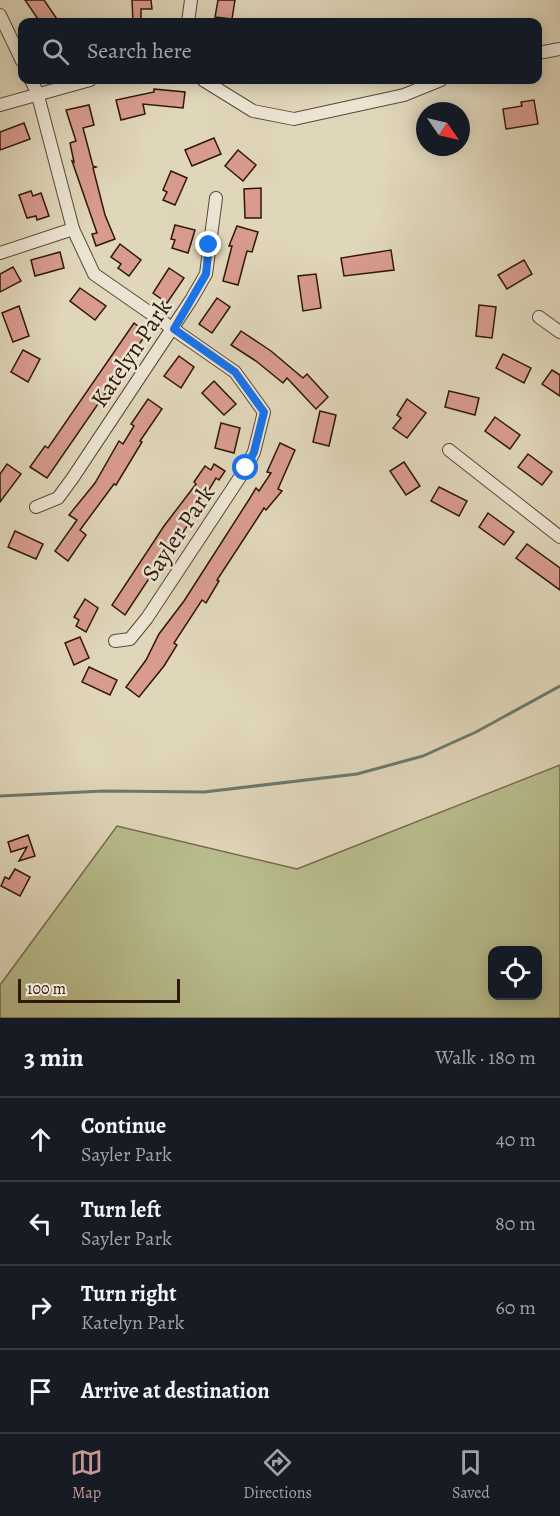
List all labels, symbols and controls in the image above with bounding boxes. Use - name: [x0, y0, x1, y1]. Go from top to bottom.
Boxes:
- search box: [18, 18, 542, 84]
- icon: search: [39, 35, 72, 68]
- text: Search here: [87, 36, 192, 66]
- north arrow: [416, 102, 470, 156]
- route end: [195, 231, 221, 257]
- street label: Katelyn Park: [83, 293, 179, 413]
- route start: [232, 454, 258, 480]
- street label: Sayler Park: [134, 479, 222, 587]
- map controls: [488, 946, 542, 1000]
- button: locate: [488, 946, 542, 1000]
- scale bar: [18, 976, 180, 1004]
- text: 100 m: [27, 978, 66, 1000]
- text: 3 min: [24, 1040, 84, 1075]
- text: Walk · 180 m: [435, 1044, 536, 1071]
- text: Continue: [81, 1111, 166, 1141]
- icon: ahead: [24, 1123, 57, 1156]
- text: 40 m: [496, 1126, 536, 1153]
- text: Sayler Park: [81, 1141, 172, 1168]
- text: Turn left: [81, 1195, 161, 1225]
- icon: left: [24, 1207, 57, 1240]
- text: 80 m: [495, 1210, 536, 1237]
- text: Sayler Park: [81, 1225, 172, 1252]
- text: Turn right: [81, 1279, 177, 1309]
- icon: right: [24, 1291, 57, 1324]
- text: 60 m: [496, 1294, 536, 1321]
- text: Katelyn Park: [81, 1309, 185, 1336]
- icon: arrive: [24, 1375, 57, 1408]
- text: Arrive at destination: [81, 1376, 270, 1406]
- tab: Map: [70, 1446, 103, 1504]
- tab: Directions: [243, 1446, 312, 1504]
- tab: Saved: [452, 1446, 490, 1504]

